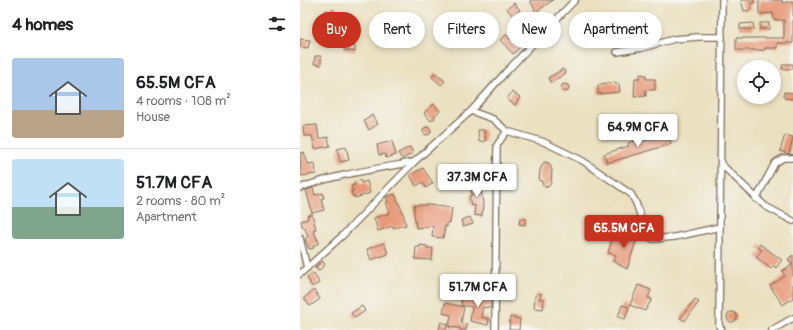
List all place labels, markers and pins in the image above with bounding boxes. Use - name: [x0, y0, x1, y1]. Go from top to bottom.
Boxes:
- pin: 64.9M CFA: [592, 114, 684, 148]
- pin: 37.3M CFA: [431, 164, 523, 198]
- pin: 65.5M CFA: [578, 215, 670, 249]
- pin: 51.7M CFA: [432, 274, 524, 308]

